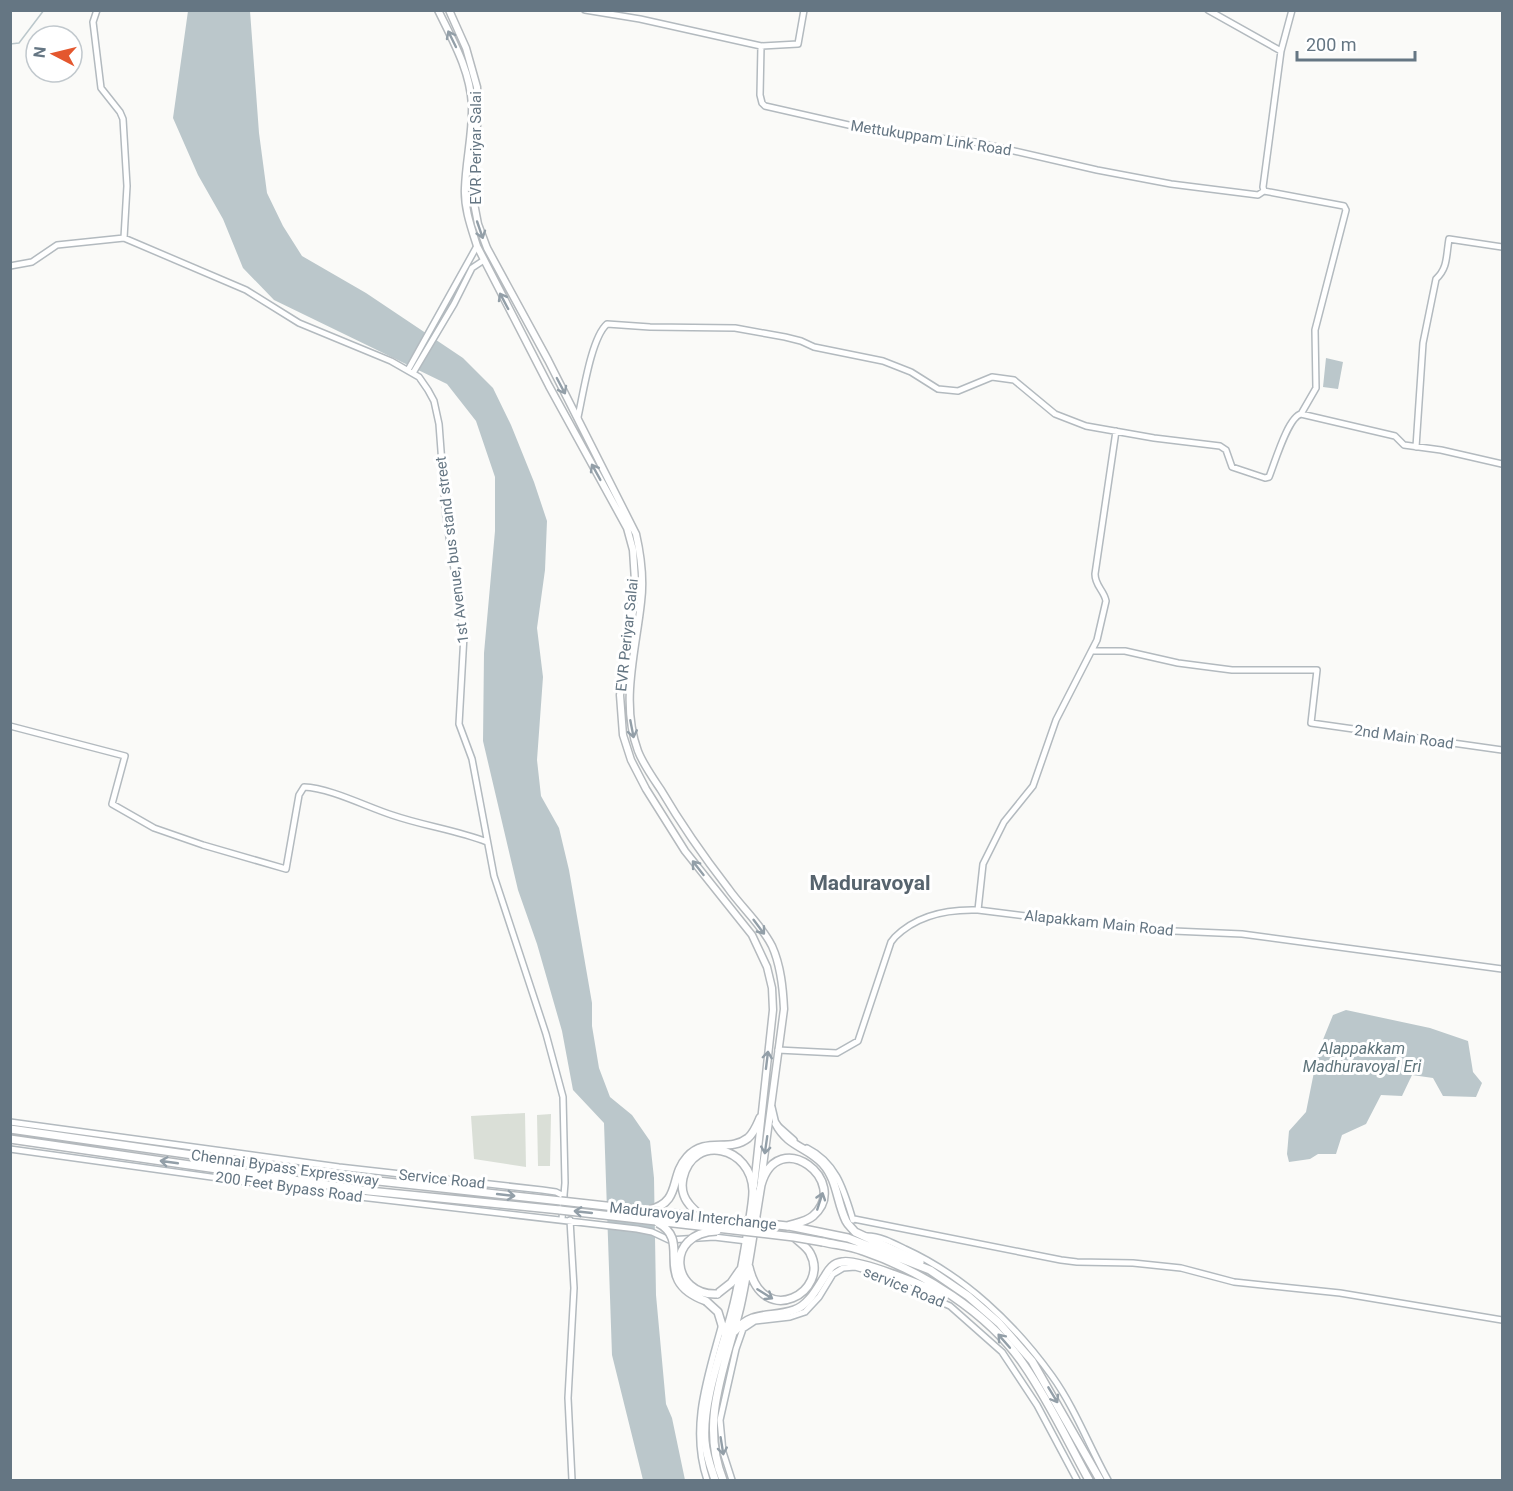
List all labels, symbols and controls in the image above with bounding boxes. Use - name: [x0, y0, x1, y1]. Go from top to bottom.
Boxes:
- north arrow: [24, 24, 84, 84]
- scale bar: [1297, 24, 1416, 62]
- one-way arrow: [446, 30, 458, 48]
- text: 200 m: [1306, 34, 1357, 55]
- text: N: [29, 45, 50, 59]
- street label: EVR Periyar Salai: [467, 91, 485, 205]
- street label: Mettukuppam Link Road: [849, 116, 1013, 160]
- one-way arrow: [476, 220, 487, 239]
- one-way arrow: [498, 292, 509, 310]
- one-way arrow: [556, 376, 567, 394]
- street label: 1st Avenue, bus stand street: [432, 455, 472, 645]
- one-way arrow: [590, 464, 602, 481]
- street label: EVR Periyar Salai: [612, 578, 642, 692]
- one-way arrow: [627, 719, 638, 738]
- street label: 2nd Main Road: [1353, 721, 1455, 753]
- one-way arrow: [691, 860, 704, 876]
- district label: Maduravoyal: [809, 871, 931, 895]
- street label: Alapakkam Main Road: [1024, 906, 1174, 940]
- one-way arrow: [753, 919, 766, 935]
- water label: Alappakkam Madhuravoyal Eri: [1303, 1039, 1421, 1076]
- one-way arrow: [762, 1051, 773, 1071]
- one-way arrow: [760, 1135, 771, 1155]
- street label: Chennai Bypass Expressway: [190, 1146, 380, 1190]
- one-way arrow: [159, 1156, 179, 1167]
- street label: Service Road: [398, 1166, 486, 1192]
- street label: 200 Feet Bypass Road: [214, 1168, 364, 1206]
- one-way arrow: [495, 1190, 515, 1201]
- one-way arrow: [815, 1192, 826, 1211]
- street label: Maduravoyal Interchange: [608, 1198, 778, 1234]
- one-way arrow: [573, 1207, 593, 1218]
- street label: service Road: [861, 1263, 947, 1311]
- one-way arrow: [757, 1287, 774, 1300]
- one-way arrow: [997, 1334, 1011, 1349]
- one-way arrow: [1047, 1386, 1059, 1403]
- one-way arrow: [717, 1435, 728, 1455]

